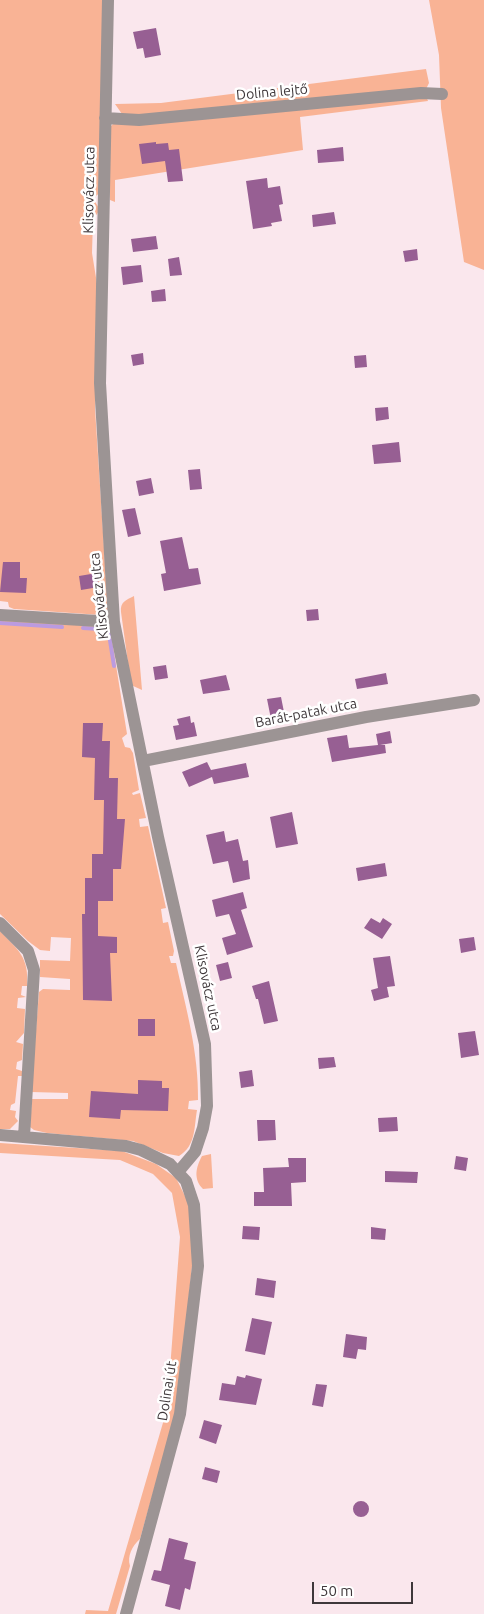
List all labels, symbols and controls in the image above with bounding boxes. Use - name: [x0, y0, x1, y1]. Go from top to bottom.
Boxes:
- street label: Dolina lejtő: [235, 80, 309, 104]
- street label: Klisovácz utca: [80, 146, 98, 234]
- street label: Klisovácz utca: [86, 552, 112, 640]
- street label: Barát-patak utca: [254, 695, 358, 731]
- street label: Klisovácz utca: [191, 944, 225, 1032]
- street label: Dolinai út: [154, 1360, 180, 1422]
- scale bar: [314, 1572, 415, 1604]
- text: 50 m: [320, 1582, 353, 1599]

